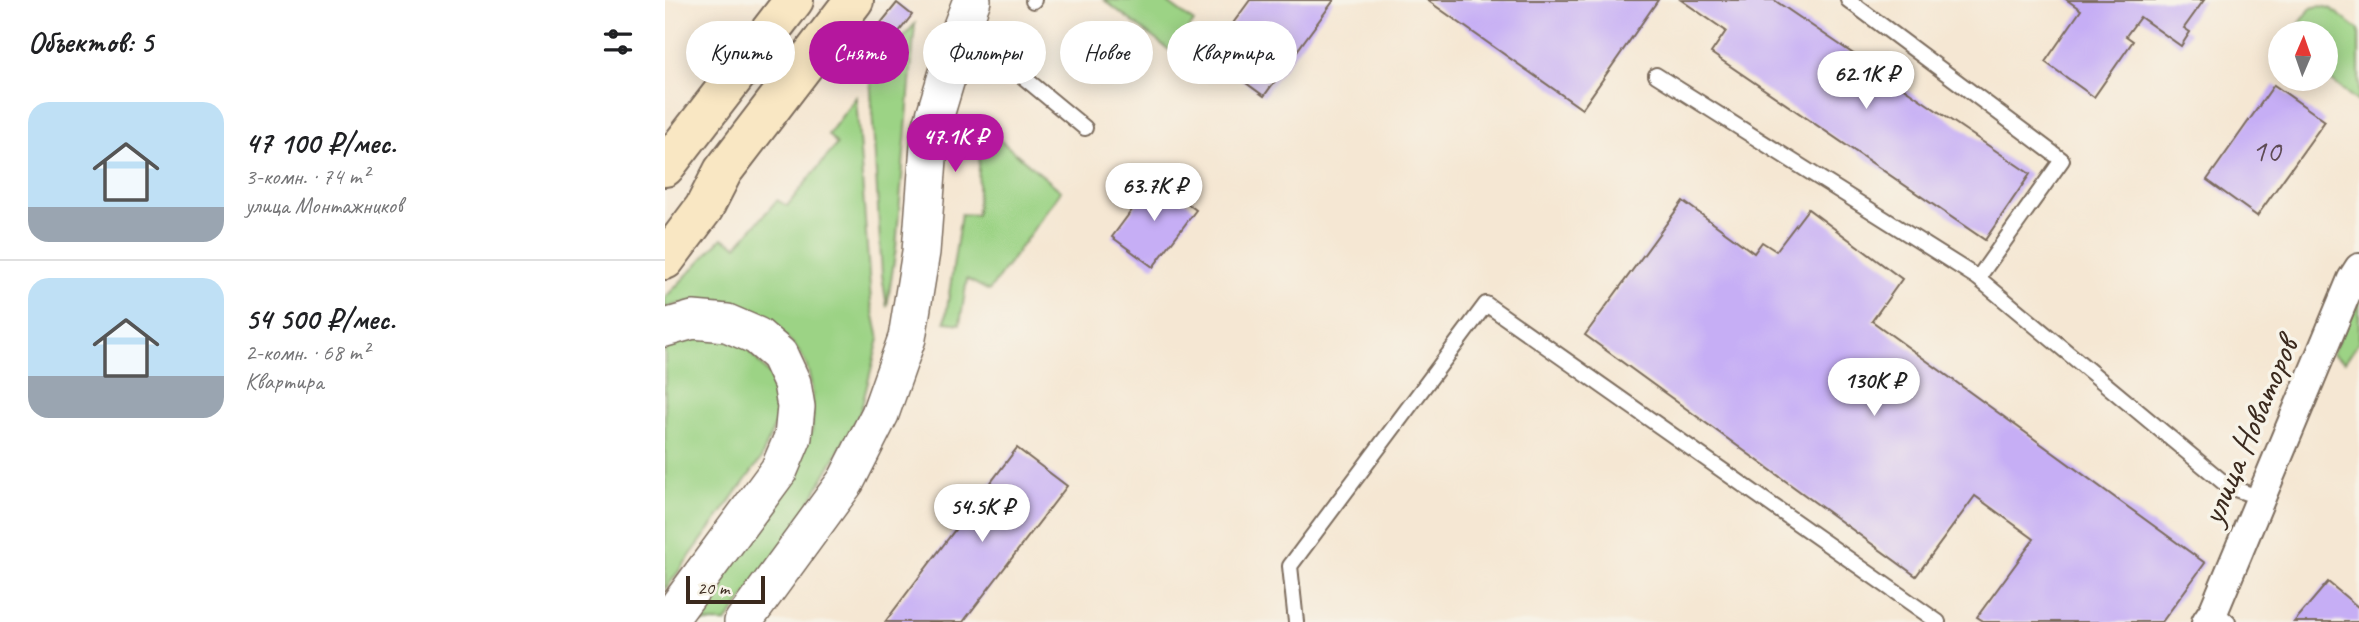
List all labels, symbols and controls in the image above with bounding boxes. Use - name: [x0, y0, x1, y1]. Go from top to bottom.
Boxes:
- chip: Купить: [686, 21, 795, 84]
- chip: Снять: [809, 21, 909, 84]
- chip: Фильтры: [923, 21, 1046, 84]
- chip: Новое: [1060, 21, 1153, 84]
- chip: Квартира: [1167, 21, 1297, 84]
- north arrow: [2268, 21, 2338, 91]
- map controls: [2268, 21, 2338, 91]
- text: Объектов: 5: [28, 23, 153, 61]
- icon: filters: [599, 23, 637, 61]
- pin: 62.1K ₽: [1801, 52, 1931, 111]
- text: 62.1K ₽: [1833, 59, 1899, 88]
- pin: 47.1K ₽: [890, 114, 1020, 174]
- text: 47.1K ₽: [923, 122, 987, 151]
- text: 47 100 ₽/мес.: [245, 124, 396, 162]
- icon: home: [84, 130, 168, 214]
- house number: 10: [2252, 130, 2283, 171]
- text: 3-комн. · 74 m²: [245, 162, 369, 191]
- pin: 63.7K ₽: [1089, 164, 1219, 223]
- text: 63.7K ₽: [1121, 171, 1187, 200]
- text: улица Монтажников: [245, 191, 403, 220]
- text: 54 500 ₽/мес.: [245, 300, 395, 338]
- icon: home: [84, 306, 168, 390]
- street label: улица Новаторов: [2189, 325, 2311, 533]
- text: 2-комн. · 68 m²: [245, 338, 369, 367]
- pin: 130K ₽: [1817, 358, 1931, 418]
- text: 130K ₽: [1844, 366, 1904, 395]
- text: Квартира: [245, 367, 323, 396]
- pin: 54.5K ₽: [917, 484, 1047, 544]
- text: 54.5K ₽: [950, 492, 1014, 521]
- scale bar: [686, 573, 765, 605]
- text: 20 m: [697, 576, 729, 600]

